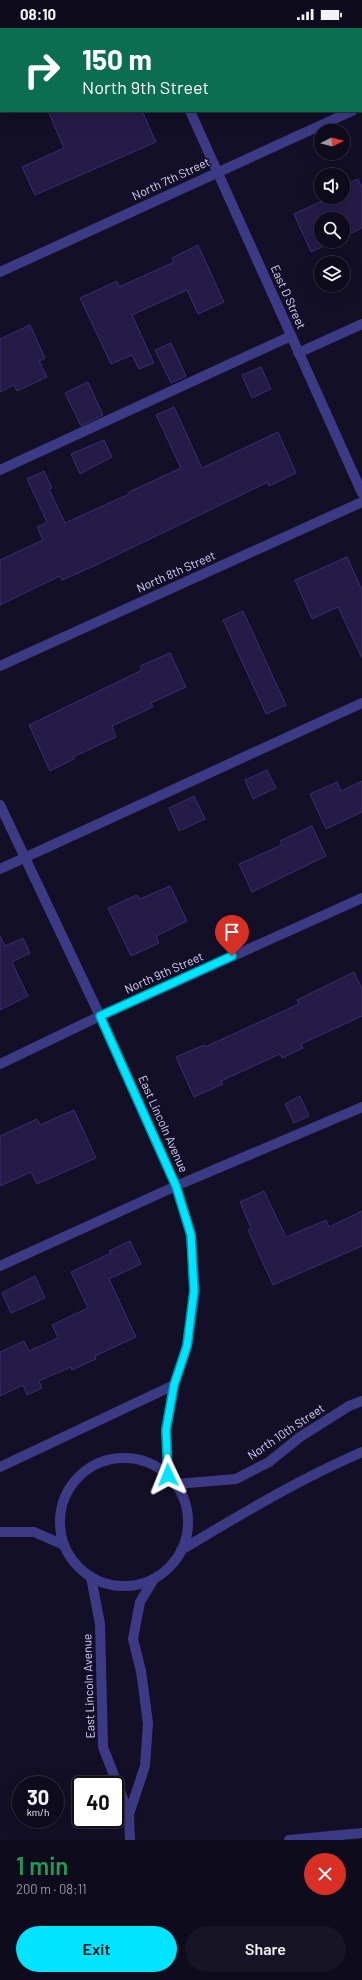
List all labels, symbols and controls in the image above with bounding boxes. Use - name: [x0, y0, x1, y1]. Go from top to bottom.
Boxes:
- text: 08:10: [20, 5, 56, 23]
- text: 150 m: [82, 42, 152, 76]
- icon: right: [16, 44, 68, 96]
- text: North 9th Street: [82, 76, 209, 98]
- north arrow: [314, 124, 350, 160]
- map controls: [314, 124, 350, 292]
- street label: North 7th Street: [130, 154, 212, 202]
- button: sound: [314, 168, 350, 204]
- button: search: [314, 212, 350, 248]
- button: layers: [314, 256, 350, 292]
- street label: East D Street: [269, 262, 309, 331]
- street label: North 8th Street: [134, 547, 217, 595]
- pin: [215, 915, 249, 956]
- icon: arrive: [221, 921, 243, 943]
- street label: North 9th Street: [122, 948, 205, 996]
- street label: East Lincoln Avenue: [136, 1073, 192, 1174]
- street label: North 10th Street: [244, 1400, 326, 1462]
- position arrow: [147, 1454, 189, 1496]
- street label: East Lincoln Avenue: [79, 1633, 97, 1739]
- speed limit sign: 40: [72, 1776, 124, 1828]
- text: 30: [27, 1785, 49, 1809]
- text: km/h: [27, 1806, 49, 1818]
- text: 1 min: [16, 1851, 68, 1880]
- button: close: [304, 1853, 346, 1895]
- text: 200 m · 08:11: [16, 1881, 87, 1897]
- button: Exit: [16, 1926, 177, 1972]
- button: Share: [185, 1926, 346, 1972]

